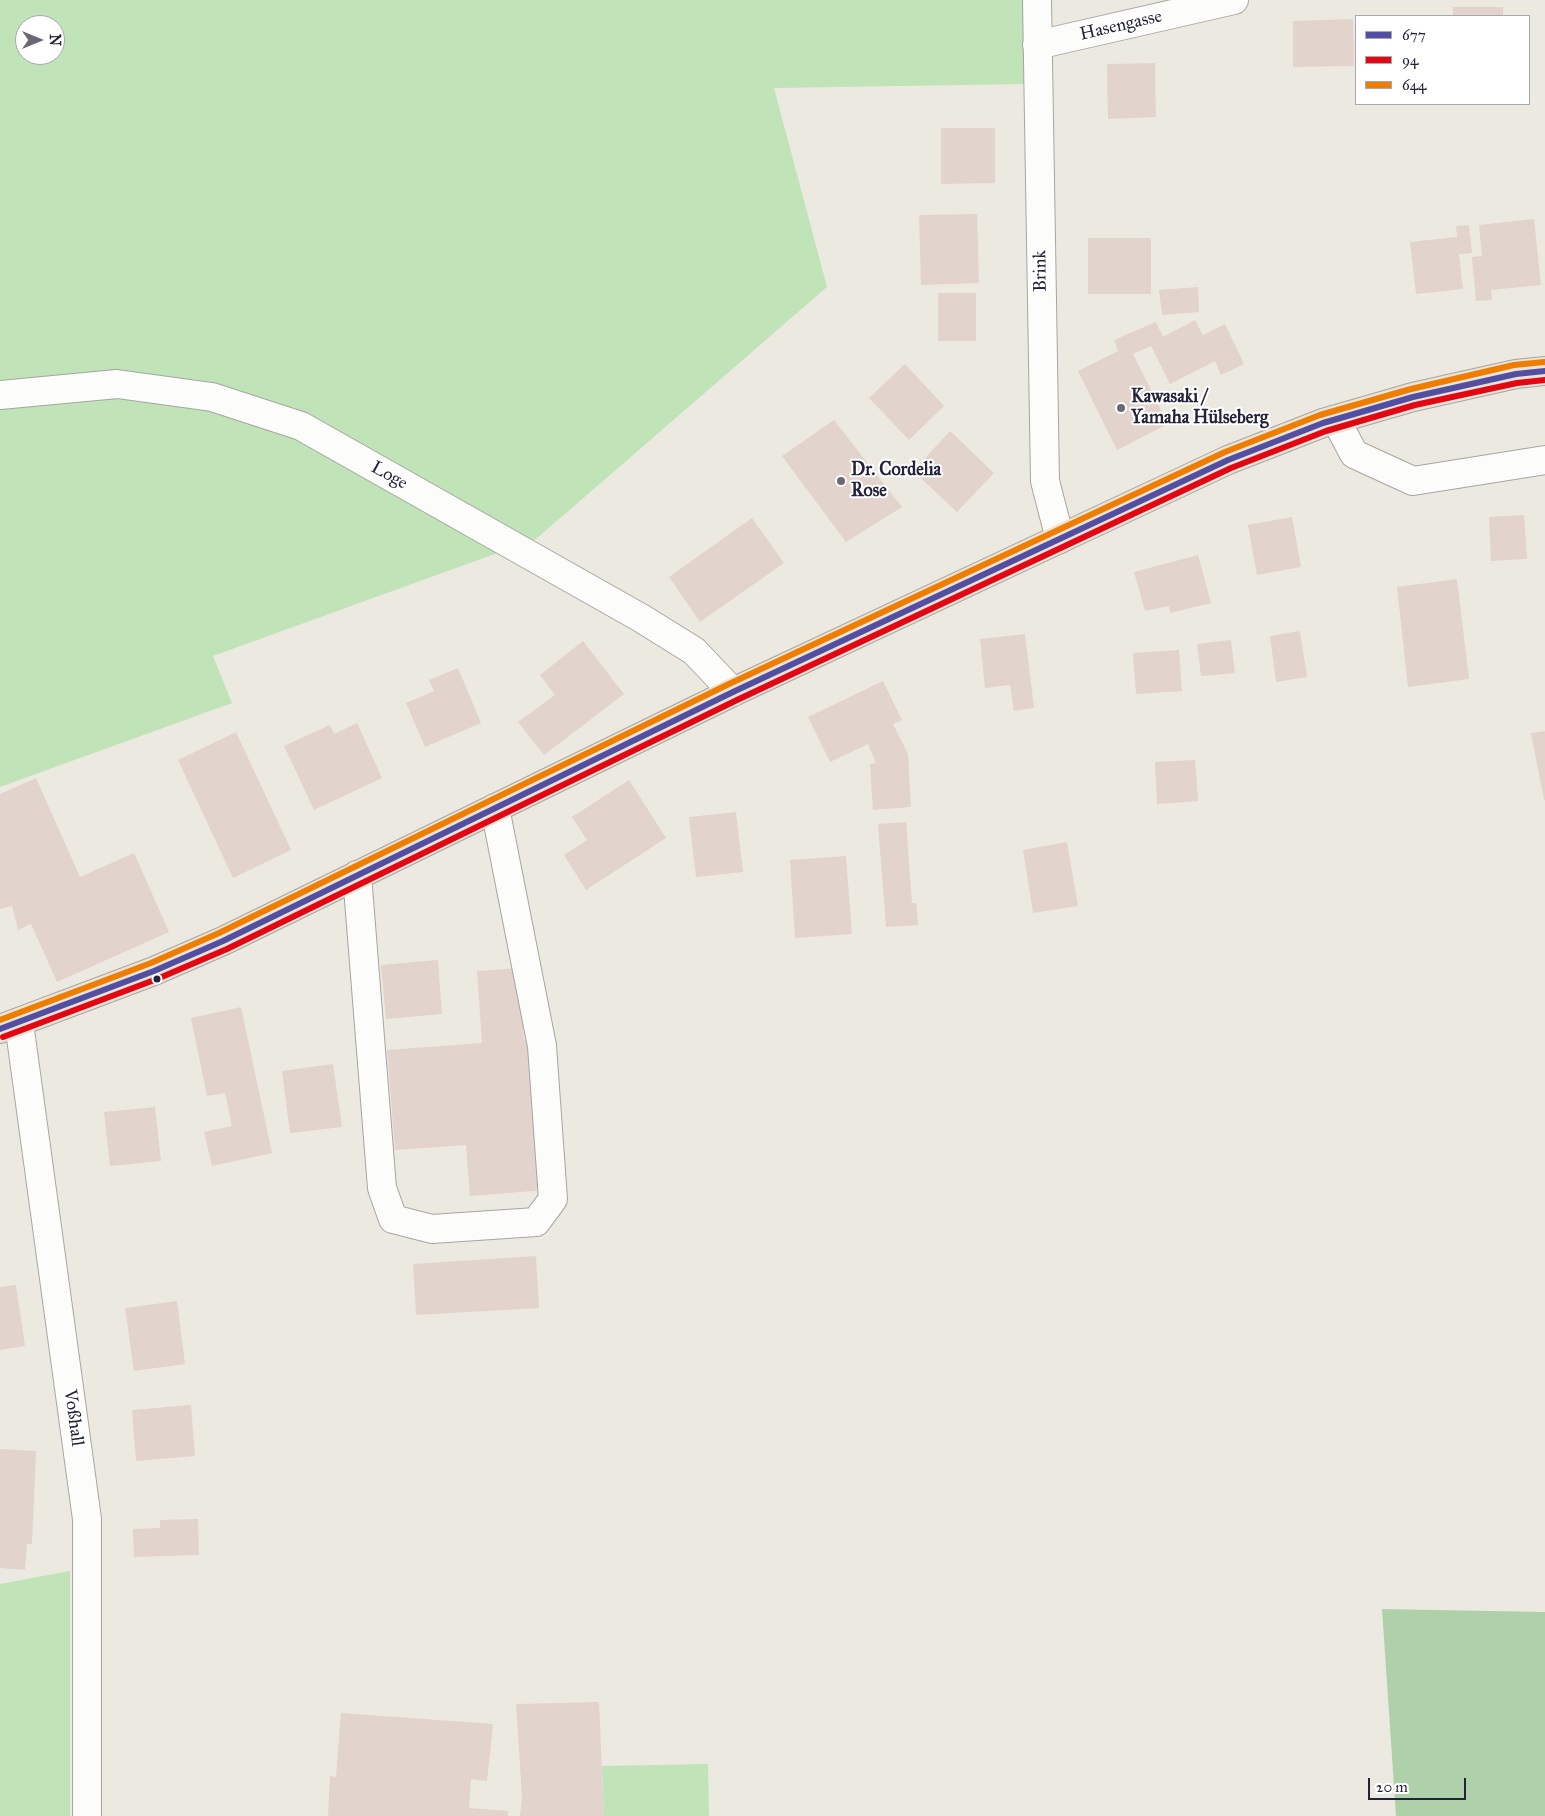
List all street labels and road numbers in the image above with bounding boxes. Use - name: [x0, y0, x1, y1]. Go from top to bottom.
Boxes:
- street label: Hasengasse: [1078, 6, 1164, 46]
- street label: Brink: [1030, 250, 1052, 292]
- street label: Loge: [367, 457, 411, 495]
- street label: Voßhall: [58, 1388, 88, 1448]

